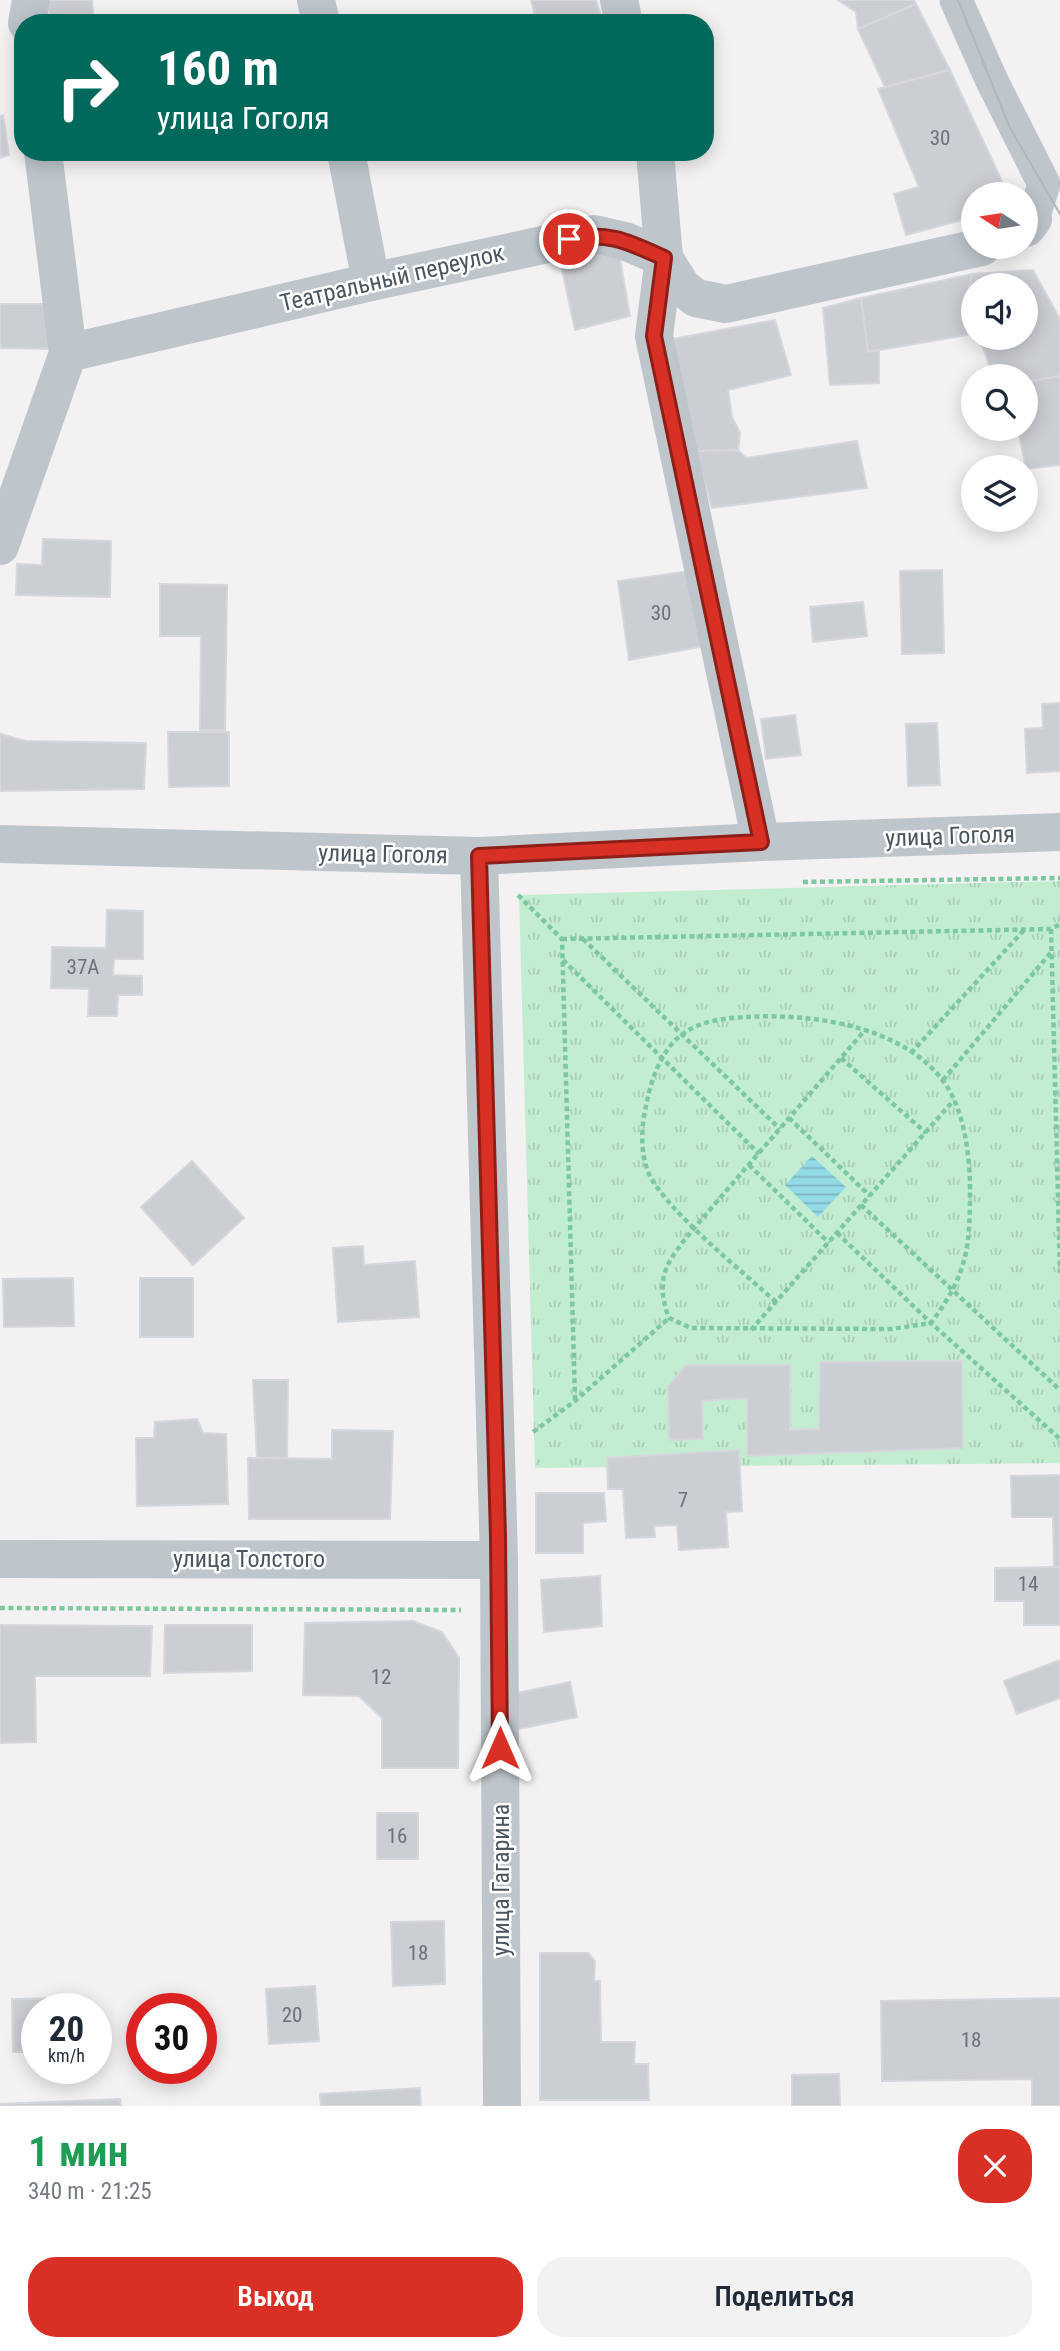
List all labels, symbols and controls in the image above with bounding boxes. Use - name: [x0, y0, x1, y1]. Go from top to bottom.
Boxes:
- text: 160 m: [157, 40, 279, 97]
- icon: right: [42, 42, 133, 133]
- text: улица Гоголя: [157, 99, 330, 137]
- house number: 30: [930, 126, 950, 150]
- north arrow: [961, 182, 1038, 259]
- map controls: [961, 182, 1038, 532]
- pin: [539, 209, 599, 269]
- icon: arrive: [550, 220, 588, 258]
- street label: Театральный переулок: [277, 238, 507, 317]
- button: sound: [961, 273, 1038, 350]
- button: search: [961, 364, 1038, 441]
- button: layers: [961, 455, 1038, 532]
- house number: 30: [651, 601, 671, 625]
- street label: улица Гоголя: [885, 820, 1015, 852]
- street label: улица Гоголя: [318, 839, 448, 869]
- house number: 37А: [67, 955, 99, 979]
- house number: 7: [678, 1488, 688, 1512]
- street label: улица Толстого: [173, 1545, 325, 1573]
- house number: 14: [1018, 1572, 1038, 1596]
- house number: 12: [371, 1665, 391, 1689]
- position arrow: [463, 1711, 537, 1785]
- street label: улица Гагарина: [487, 1804, 515, 1956]
- house number: 16: [387, 1824, 407, 1848]
- house number: 18: [408, 1941, 428, 1965]
- speed limit sign: 30: [126, 1993, 217, 2084]
- house number: 20: [282, 2003, 302, 2027]
- text: 20: [49, 2009, 84, 2050]
- house number: 18: [961, 2028, 981, 2052]
- text: km/h: [48, 2045, 85, 2066]
- text: 1 мин: [28, 2127, 129, 2176]
- button: close: [958, 2129, 1032, 2203]
- text: 340 m · 21:25: [28, 2178, 152, 2205]
- button: Выход: [28, 2257, 523, 2337]
- button: Поделиться: [537, 2257, 1032, 2337]

